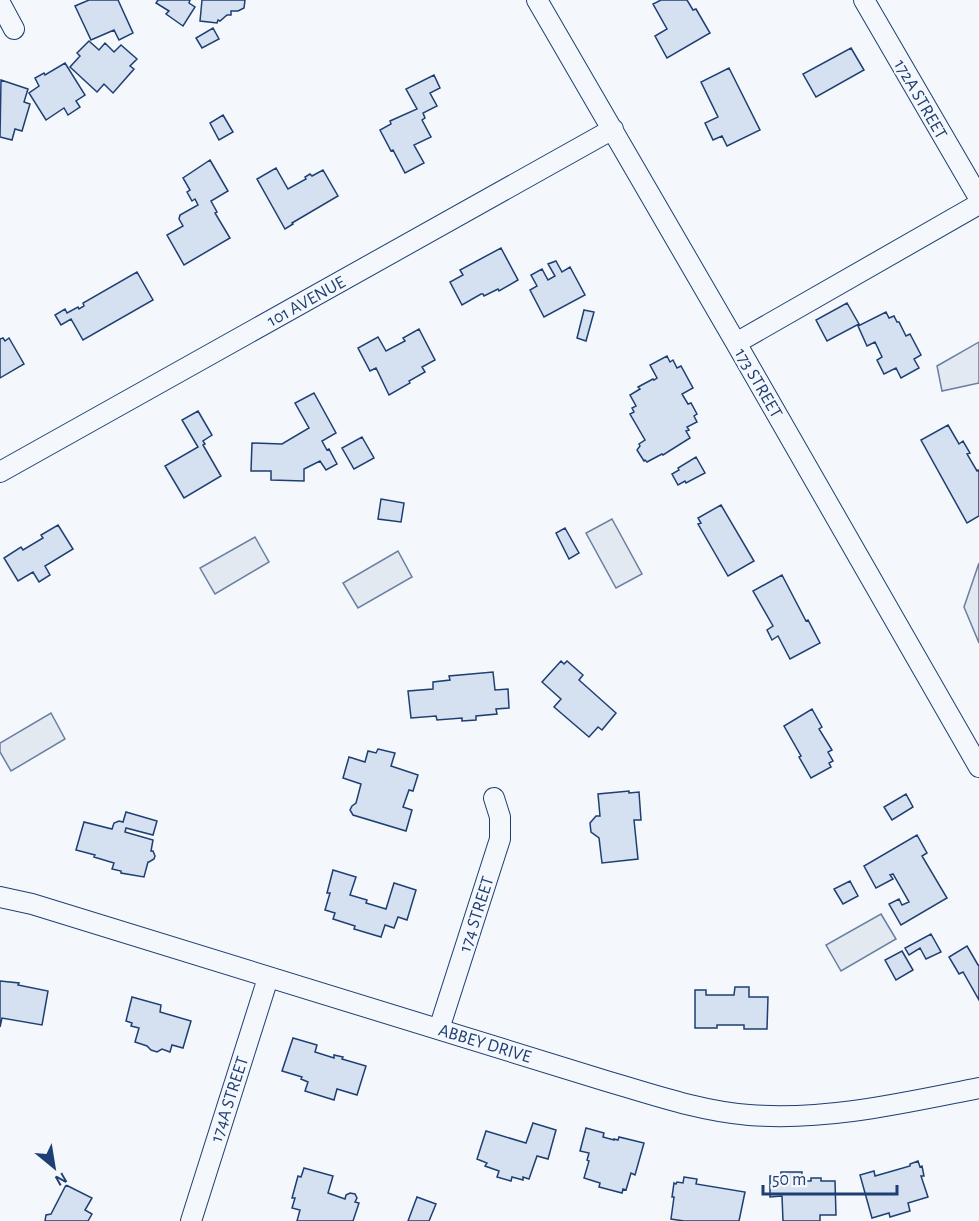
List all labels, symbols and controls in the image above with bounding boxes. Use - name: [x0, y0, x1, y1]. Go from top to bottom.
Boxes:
- street label: 172A STREET: [890, 57, 950, 142]
- street label: 101 AVENUE: [265, 273, 349, 331]
- street label: 173 STREET: [731, 346, 785, 422]
- street label: 174 STREET: [456, 874, 498, 954]
- street label: ABBEY DRIVE: [436, 1021, 533, 1067]
- street label: 174A STREET: [208, 1054, 252, 1144]
- north arrow: [24, 1137, 84, 1197]
- scale bar: [763, 1158, 896, 1196]
- text: N: [52, 1169, 70, 1189]
- text: 50 m: [772, 1171, 806, 1189]

